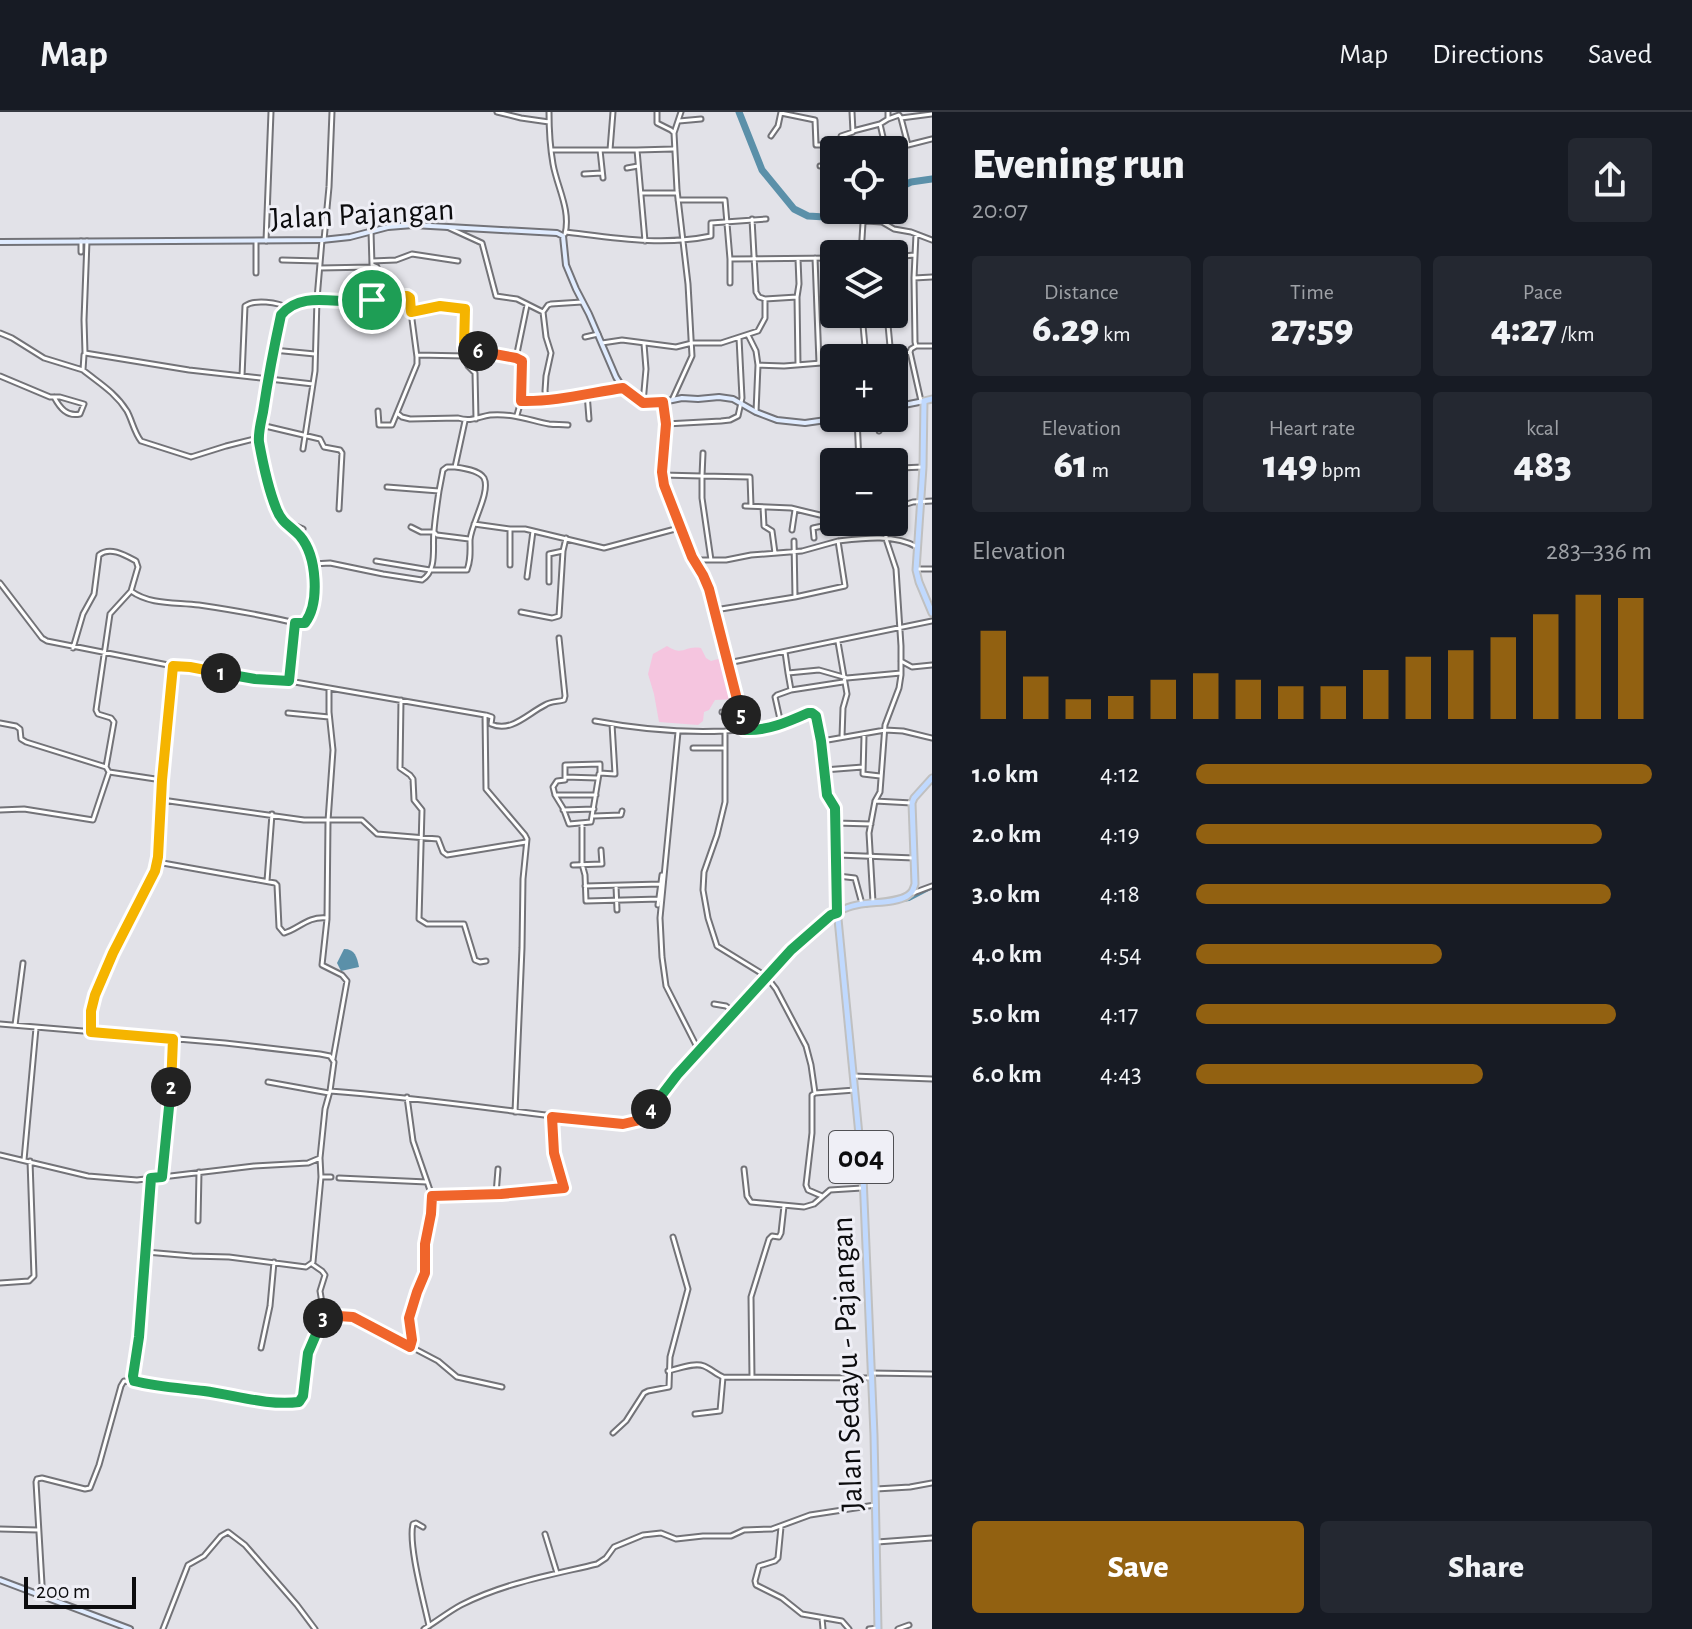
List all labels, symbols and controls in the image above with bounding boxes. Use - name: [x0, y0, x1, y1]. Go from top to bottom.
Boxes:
- text: Map: [40, 36, 108, 74]
- text: Map: [1339, 41, 1388, 69]
- text: Directions: [1432, 41, 1544, 69]
- text: Saved: [1588, 41, 1652, 69]
- map controls: [820, 136, 908, 536]
- button: locate: [820, 136, 908, 224]
- button: share: [1568, 138, 1652, 222]
- text: Evening run: [972, 143, 1185, 187]
- street label: Jalan Pajangan: [269, 193, 455, 235]
- text: 20:07: [972, 197, 1028, 223]
- button: layers: [820, 240, 908, 328]
- pin: [338, 266, 406, 334]
- icon: arrive: [350, 278, 394, 322]
- text: Distance: [1044, 281, 1119, 303]
- text: Time: [1290, 281, 1334, 303]
- text: Pace: [1523, 281, 1562, 303]
- text: 6.29: [1032, 309, 1099, 349]
- text: 27:59: [1271, 309, 1353, 349]
- text: 4:27: [1491, 309, 1557, 349]
- text: km: [1099, 323, 1131, 345]
- text: /km: [1557, 323, 1595, 345]
- pin: 6: [458, 331, 498, 371]
- text: 6: [473, 340, 483, 362]
- button: +: [820, 344, 908, 432]
- text: Elevation: [1042, 417, 1121, 439]
- text: Heart rate: [1269, 417, 1355, 439]
- text: kcal: [1526, 417, 1559, 439]
- text: 61: [1054, 445, 1088, 485]
- text: 149: [1263, 445, 1318, 485]
- text: 483: [1514, 445, 1572, 485]
- button: −: [820, 448, 908, 536]
- text: m: [1088, 459, 1109, 481]
- text: bpm: [1318, 459, 1361, 481]
- text: Elevation: [972, 538, 1066, 564]
- text: 283–336 m: [1546, 538, 1652, 564]
- pin: 1: [201, 653, 241, 693]
- text: 1: [217, 662, 225, 684]
- pin: 5: [721, 695, 761, 735]
- text: 5: [736, 704, 746, 726]
- text: 1.0 km: [972, 761, 1039, 787]
- text: 4:12: [1100, 761, 1139, 787]
- text: 2.0 km: [972, 821, 1042, 847]
- text: 4:19: [1100, 821, 1140, 847]
- text: 3.0 km: [972, 881, 1040, 907]
- text: 4:18: [1100, 881, 1140, 907]
- text: 4.0 km: [972, 941, 1042, 967]
- text: 4:54: [1100, 941, 1142, 967]
- text: 5.0 km: [972, 1001, 1041, 1027]
- text: 4:17: [1100, 1001, 1138, 1027]
- text: 6.0 km: [972, 1061, 1042, 1087]
- text: 4:43: [1100, 1061, 1142, 1087]
- pin: 2: [151, 1067, 191, 1107]
- text: 2: [166, 1076, 176, 1098]
- pin: 4: [631, 1089, 671, 1129]
- text: 4: [645, 1098, 657, 1120]
- road number: 004: [829, 1131, 893, 1183]
- street label: Jalan Sedayu - Pajangan: [826, 1216, 868, 1512]
- pin: 3: [303, 1298, 343, 1338]
- text: 3: [318, 1307, 328, 1329]
- button: Save: [972, 1521, 1304, 1613]
- button: Share: [1320, 1521, 1652, 1613]
- scale bar: [24, 1573, 136, 1609]
- text: 200 m: [36, 1580, 90, 1602]

